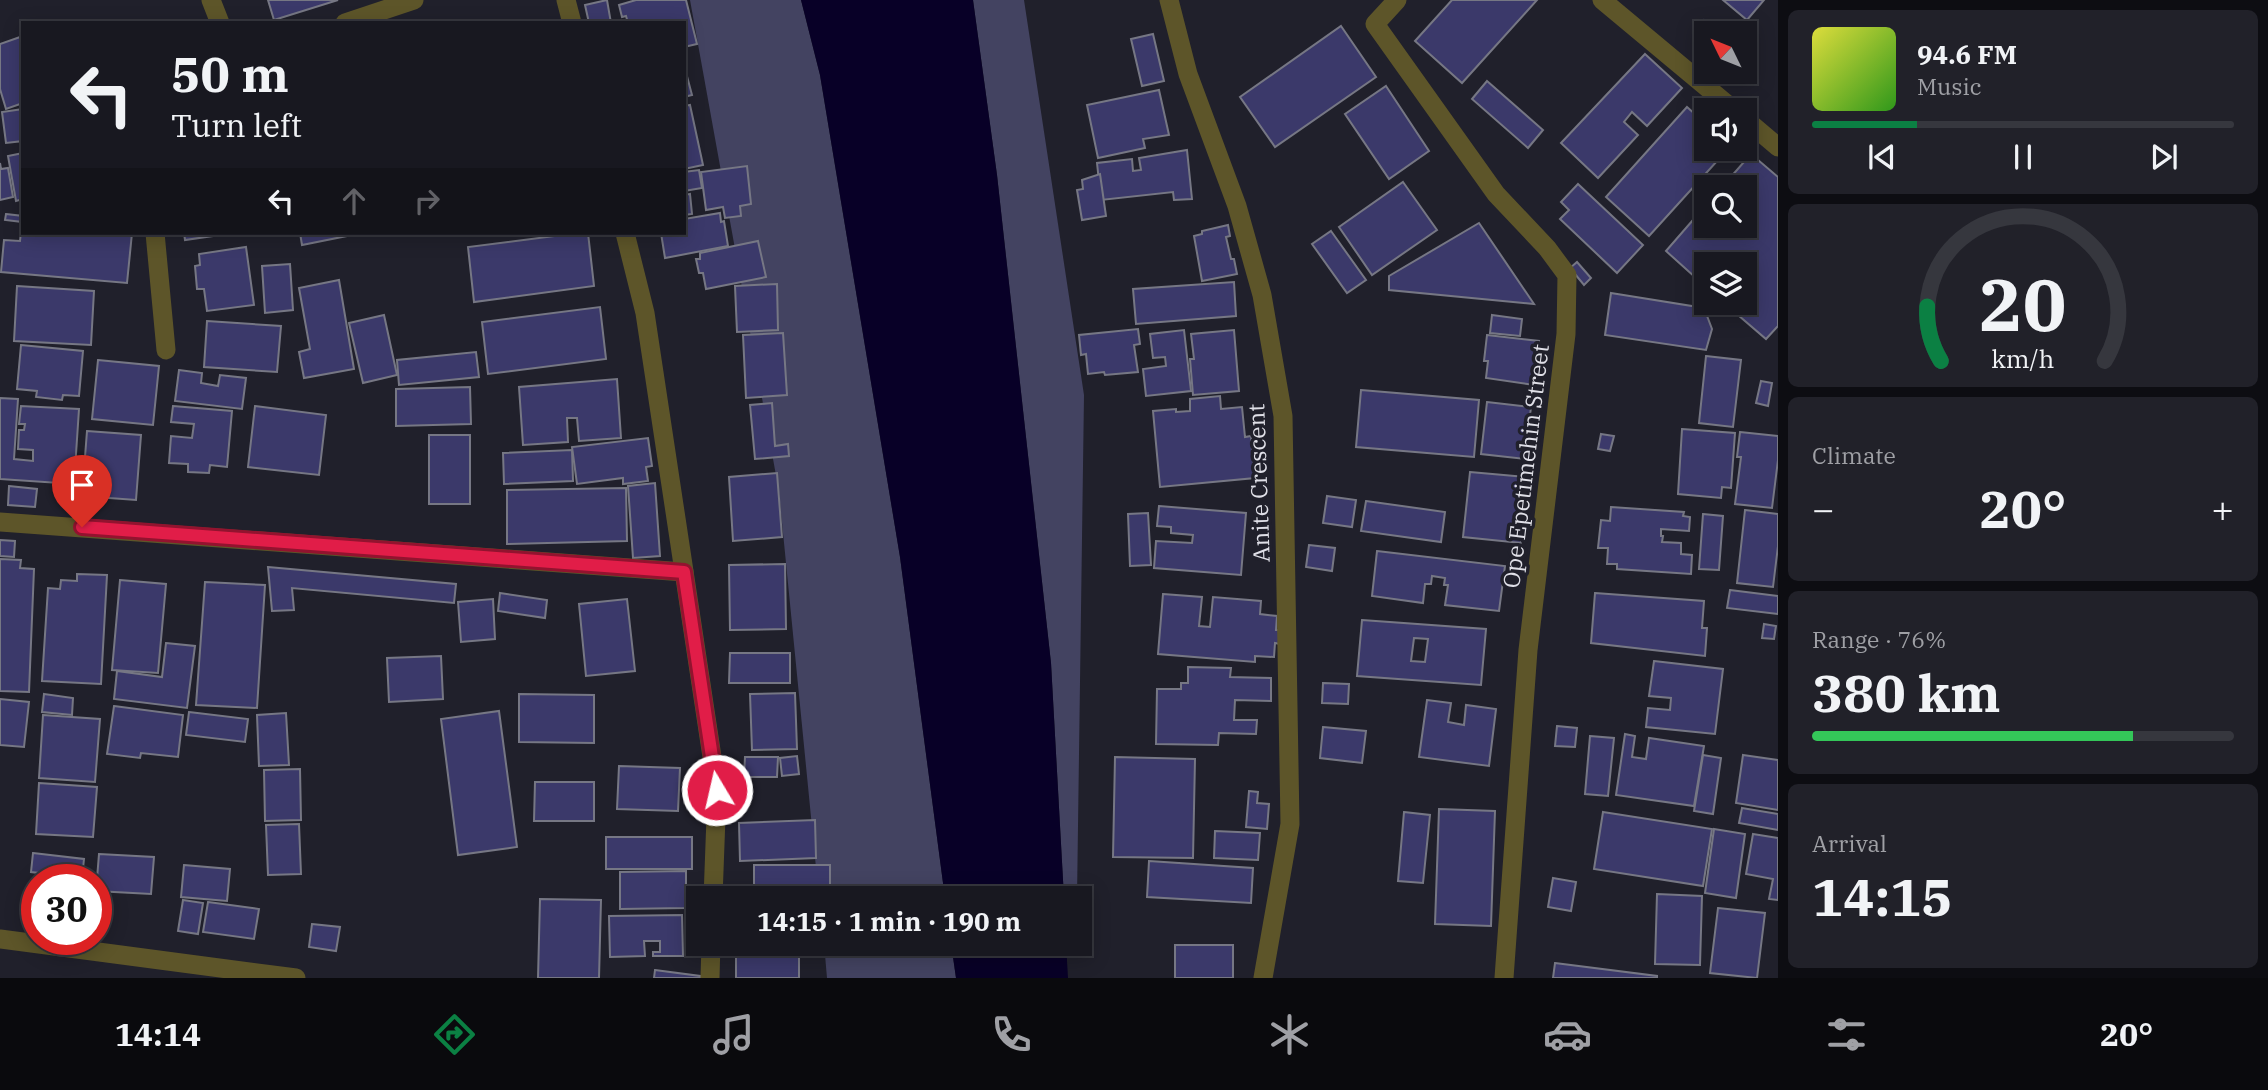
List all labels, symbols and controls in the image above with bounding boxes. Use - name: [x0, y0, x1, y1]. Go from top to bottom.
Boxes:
- north arrow: [1694, 21, 1757, 84]
- map controls: [1694, 21, 1757, 315]
- text: 94.6 FM: [1917, 37, 2017, 71]
- text: 50 m: [171, 42, 289, 105]
- icon: left: [56, 49, 147, 140]
- text: Music: [1917, 71, 1982, 101]
- button: sound: [1694, 98, 1757, 161]
- text: Turn left: [171, 104, 302, 146]
- icon: previous: [1863, 138, 1901, 176]
- icon: pause: [2004, 138, 2042, 176]
- icon: next: [2145, 138, 2183, 176]
- button: search: [1694, 175, 1757, 238]
- icon: left: [262, 182, 300, 220]
- icon: ahead: [335, 182, 373, 220]
- icon: right: [408, 182, 446, 220]
- button: layers: [1694, 252, 1757, 315]
- text: 20: [1979, 257, 2067, 352]
- street label: Ope Epetimehin Street: [1495, 342, 1555, 590]
- text: km/h: [1991, 342, 2055, 375]
- street label: Anite Crescent: [1240, 403, 1276, 563]
- text: Climate: [1812, 440, 1896, 470]
- pin: [52, 455, 112, 527]
- icon: arrive: [63, 466, 101, 504]
- text: 20°: [1980, 475, 2066, 542]
- text: −: [1812, 484, 1835, 533]
- text: +: [2211, 484, 2234, 533]
- text: Range · 76%: [1812, 624, 1946, 654]
- text: 380 km: [1812, 659, 2001, 726]
- position arrow: [680, 753, 754, 827]
- text: Arrival: [1812, 828, 1887, 858]
- text: 14:15: [1812, 863, 1953, 930]
- speed limit sign: 30: [21, 864, 112, 955]
- text: 14:15 · 1 min · 190 m: [757, 904, 1021, 938]
- icon: directions: [430, 1010, 479, 1059]
- icon: music: [709, 1010, 758, 1059]
- icon: phone: [987, 1010, 1036, 1059]
- icon: climate: [1265, 1010, 1314, 1059]
- icon: car: [1543, 1010, 1592, 1059]
- icon: filters: [1822, 1010, 1871, 1059]
- text: 14:14: [115, 1013, 201, 1055]
- text: 20°: [2100, 1013, 2153, 1055]

